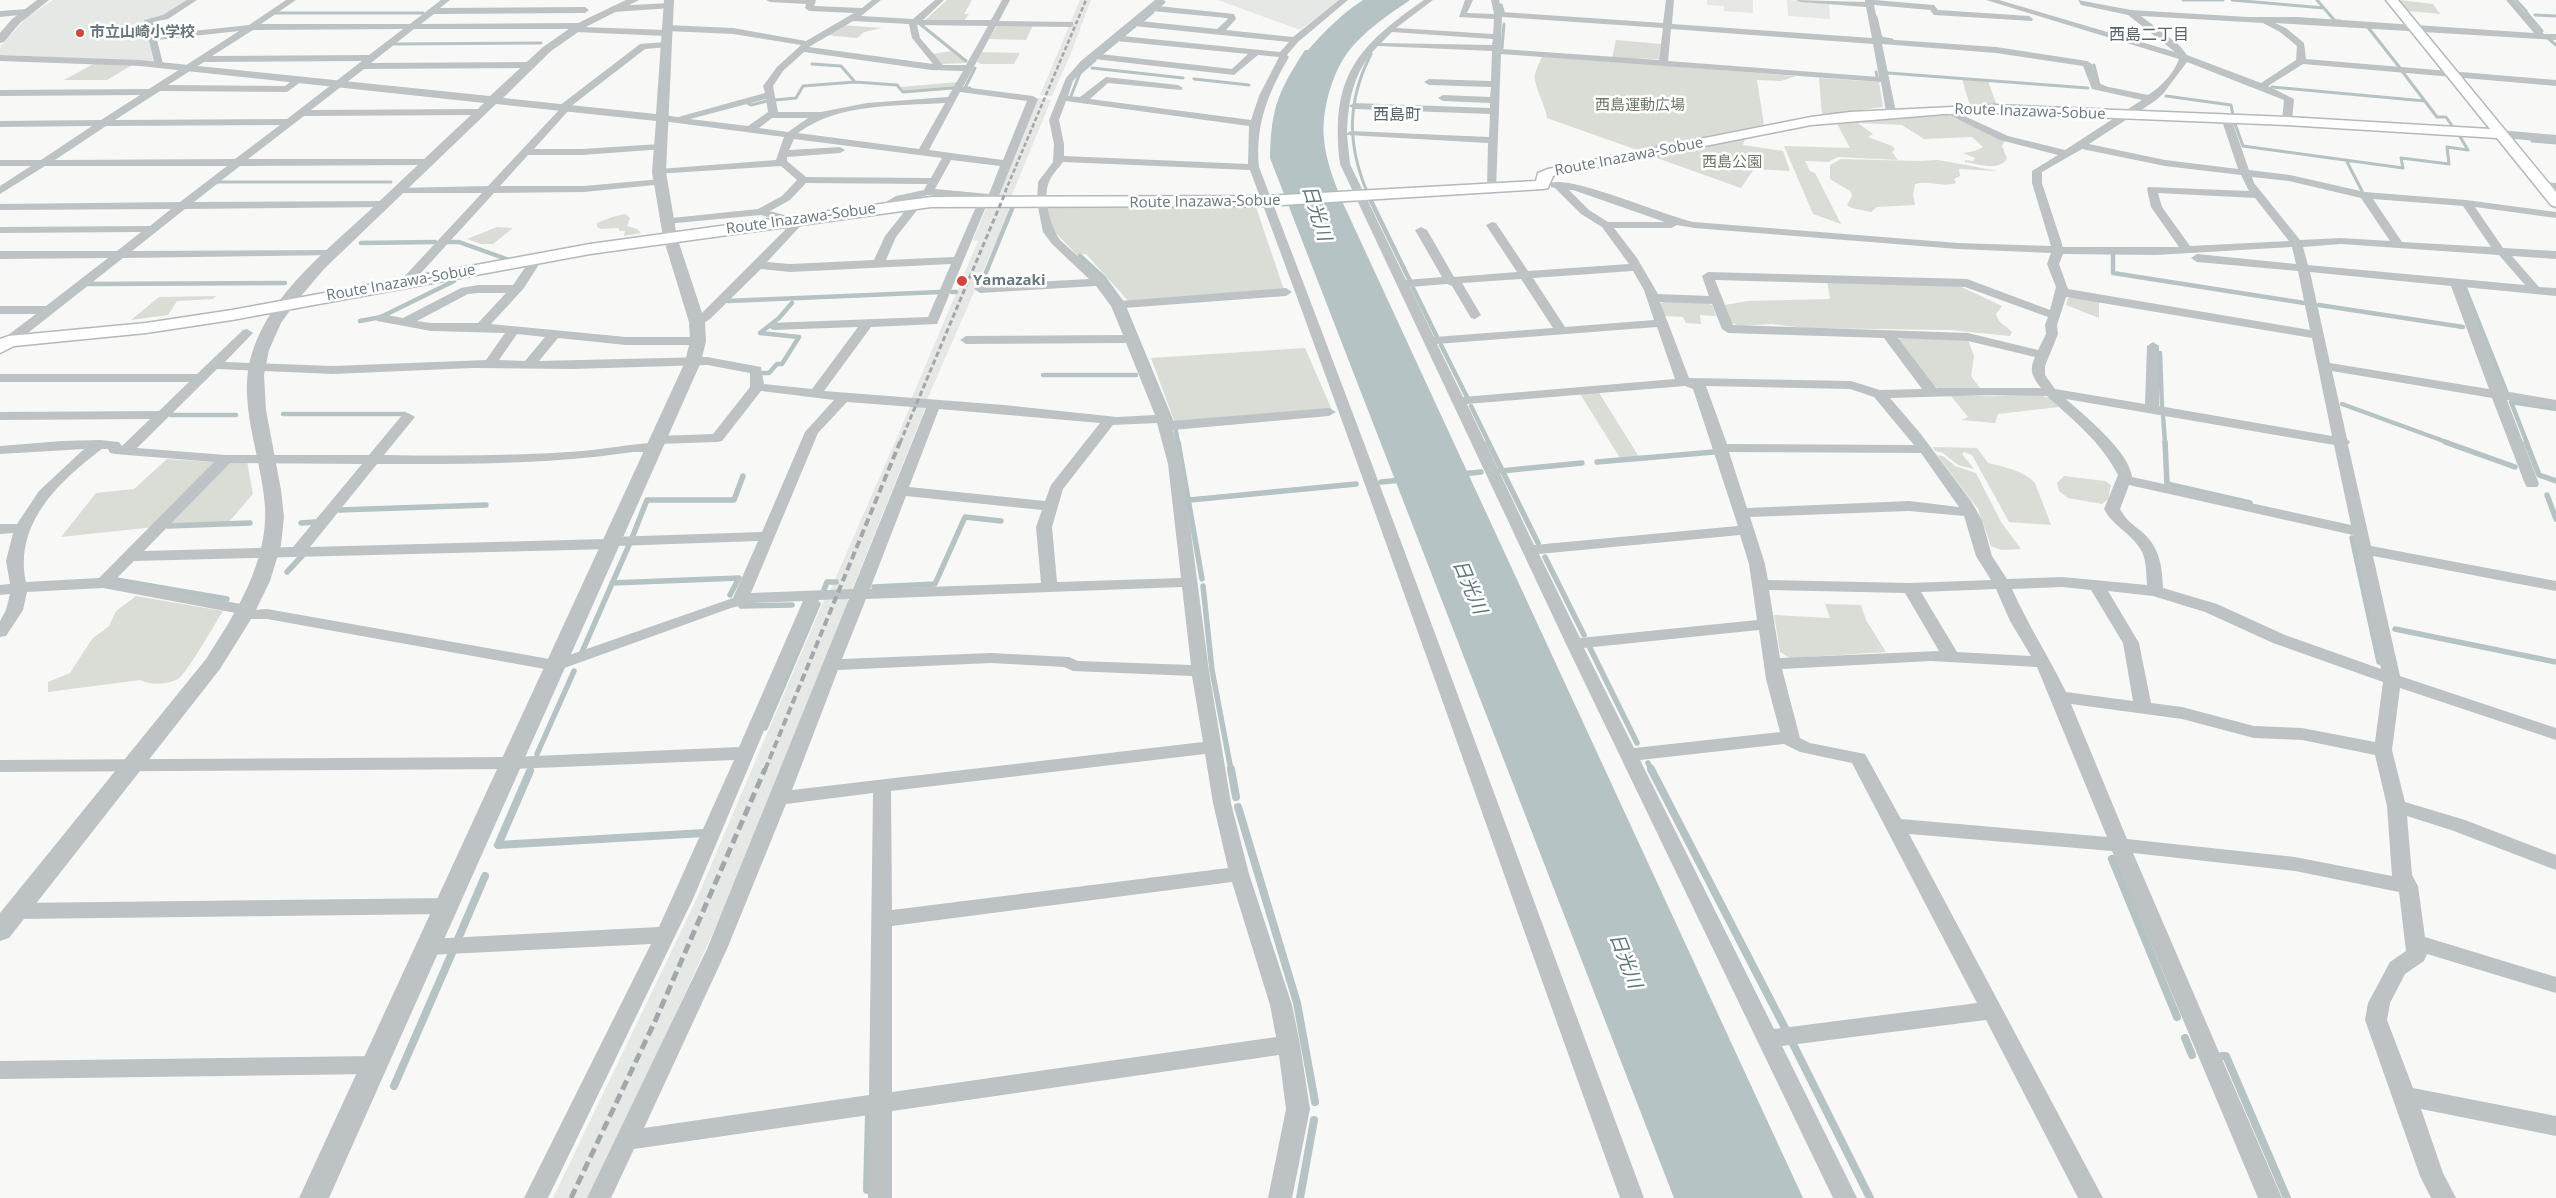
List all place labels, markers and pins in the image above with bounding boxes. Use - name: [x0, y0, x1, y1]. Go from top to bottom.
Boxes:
- place label: 市立山崎小学校: [90, 24, 195, 42]
- marker: 市立山崎小学校: [74, 27, 86, 39]
- place label: Yamazaki: [973, 272, 1045, 290]
- marker: Yamazaki: [955, 274, 969, 288]

